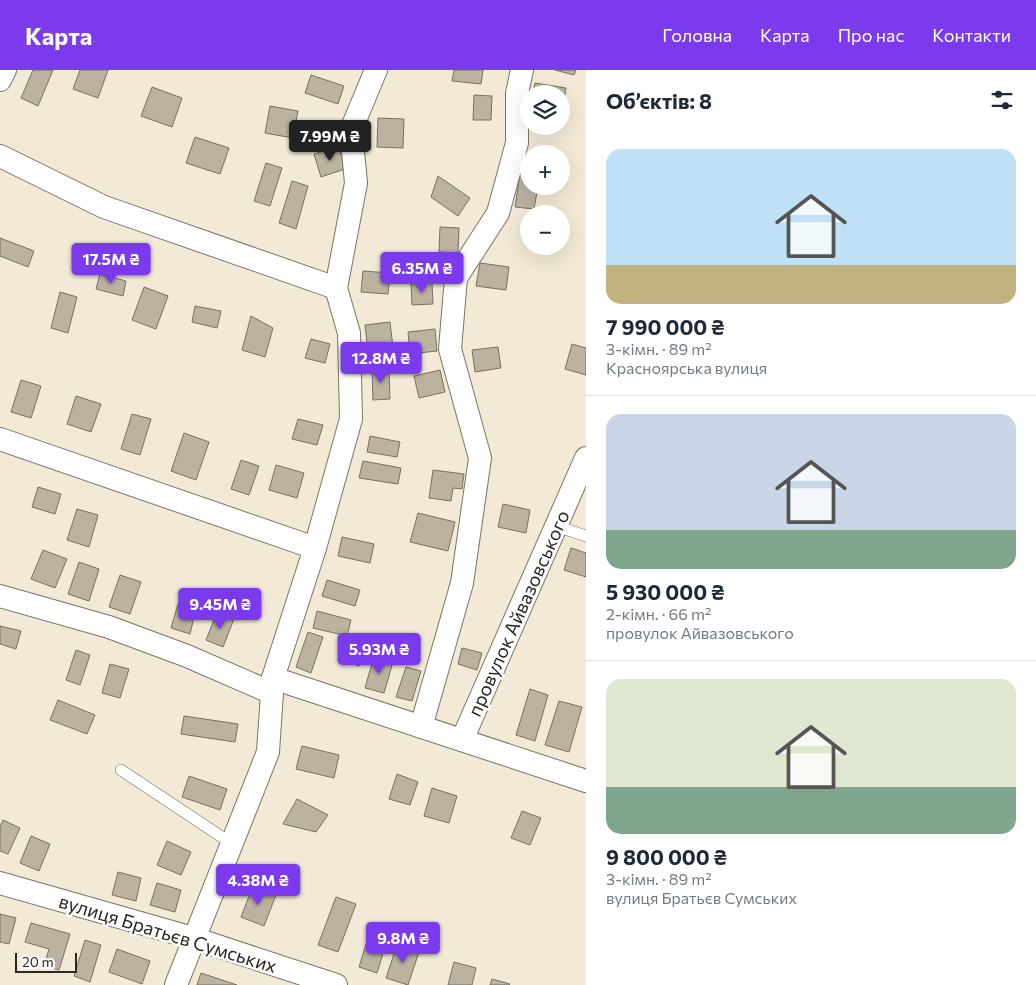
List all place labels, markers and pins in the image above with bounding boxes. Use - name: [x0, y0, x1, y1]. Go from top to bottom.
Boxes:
- pin: 7.99M ₴: [284, 119, 376, 162]
- pin: 17.5M ₴: [65, 242, 157, 285]
- pin: 6.35M ₴: [376, 252, 468, 294]
- pin: 12.8M ₴: [335, 342, 427, 384]
- pin: 9.45M ₴: [174, 588, 266, 630]
- pin: 5.93M ₴: [333, 632, 425, 675]
- pin: 4.38M ₴: [212, 864, 304, 906]
- pin: 9.8M ₴: [362, 922, 444, 964]

